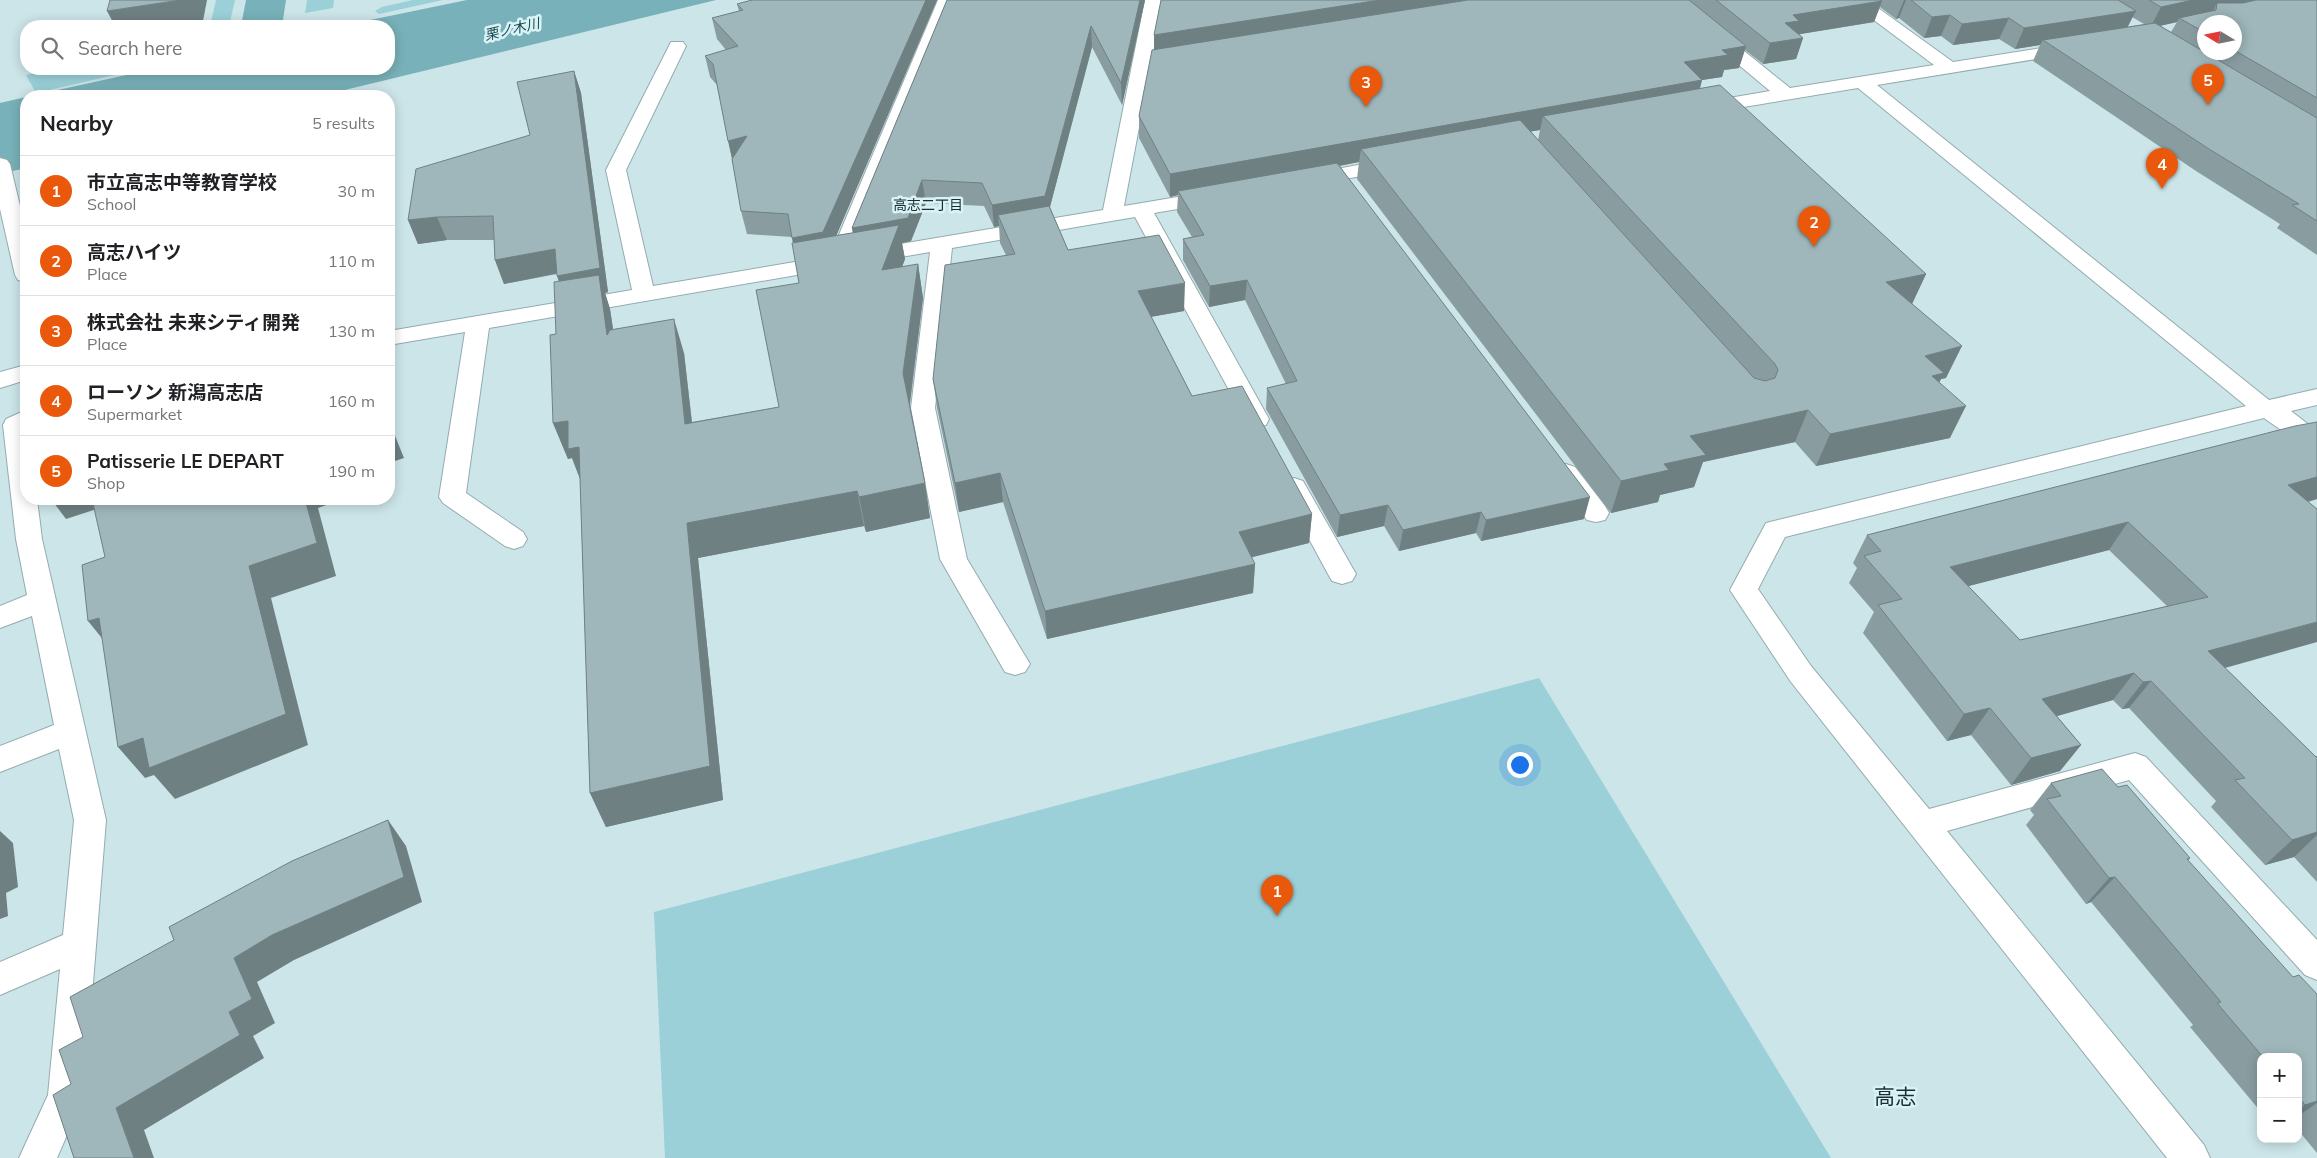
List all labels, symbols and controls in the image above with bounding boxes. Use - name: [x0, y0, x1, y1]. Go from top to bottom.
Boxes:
- water label: 栗ノ木川: [483, 13, 543, 44]
- north arrow: [2197, 15, 2242, 60]
- search box: [20, 20, 395, 75]
- icon: search: [38, 34, 66, 62]
- text: Search here: [78, 36, 182, 60]
- pin: 5: [2192, 64, 2224, 105]
- pin: 3: [1350, 66, 1382, 107]
- text: Nearby: [40, 110, 113, 136]
- text: 5 results: [312, 113, 375, 133]
- pin: 4: [2146, 148, 2178, 189]
- text: 市立高志中等教育学校: [87, 170, 277, 194]
- text: 1: [51, 181, 61, 201]
- text: 30 m: [338, 181, 375, 201]
- text: School: [87, 194, 136, 214]
- district label: 高志二丁目: [893, 196, 963, 214]
- pin: 2: [1798, 206, 1830, 247]
- text: 高志ハイツ: [87, 240, 182, 264]
- text: 2: [51, 251, 61, 271]
- text: 110 m: [328, 251, 375, 271]
- text: Place: [87, 264, 127, 284]
- text: 株式会社 未来シティ開発: [87, 310, 300, 334]
- text: 3: [51, 321, 61, 341]
- text: 130 m: [328, 321, 375, 341]
- text: Place: [87, 334, 127, 354]
- text: ローソン 新潟高志店: [87, 380, 263, 404]
- text: 4: [51, 391, 61, 411]
- text: 160 m: [328, 391, 375, 411]
- text: Supermarket: [87, 404, 182, 424]
- text: Patisserie LE DEPART: [87, 449, 284, 473]
- text: 5: [51, 461, 61, 481]
- text: 190 m: [328, 461, 375, 481]
- text: Shop: [87, 473, 125, 493]
- your location: [1507, 752, 1533, 778]
- pin: 1: [1261, 875, 1293, 916]
- map controls: [2257, 1053, 2302, 1143]
- button: +: [2257, 1053, 2302, 1098]
- district label: 高志: [1874, 1083, 1916, 1109]
- button: −: [2257, 1098, 2302, 1143]

